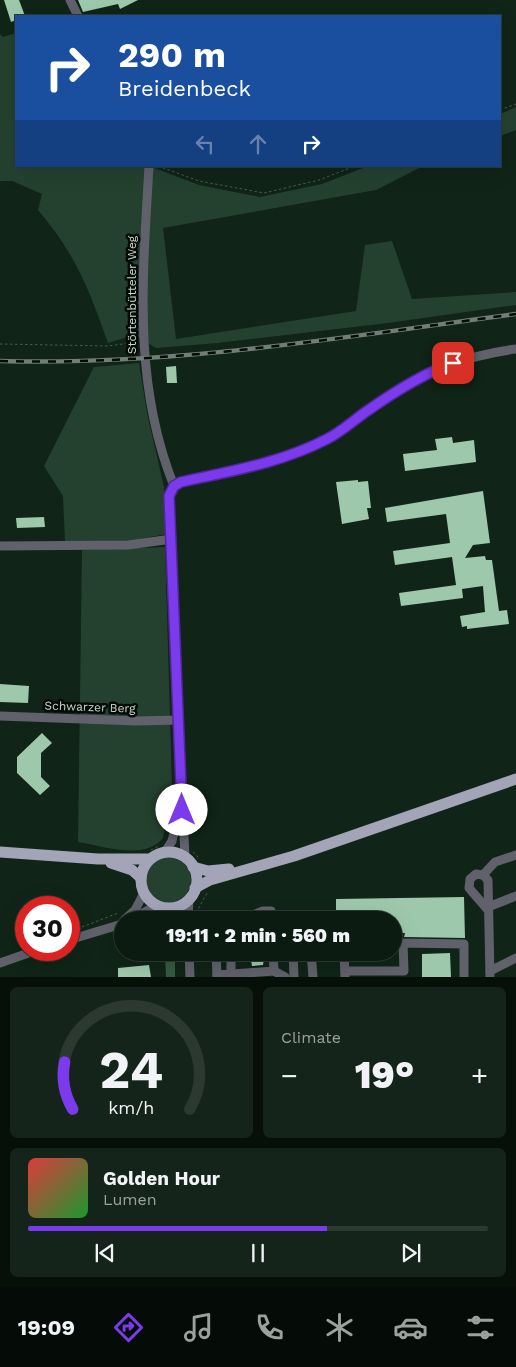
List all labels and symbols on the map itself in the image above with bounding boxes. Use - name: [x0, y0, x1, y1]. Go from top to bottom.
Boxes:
- street label: Störtenbütteler Weg: [125, 235, 139, 354]
- pin: [432, 342, 474, 384]
- street label: Schwarzer Berg: [44, 698, 136, 716]
- position arrow: [155, 783, 207, 835]
- speed limit sign: 30: [15, 896, 80, 961]

